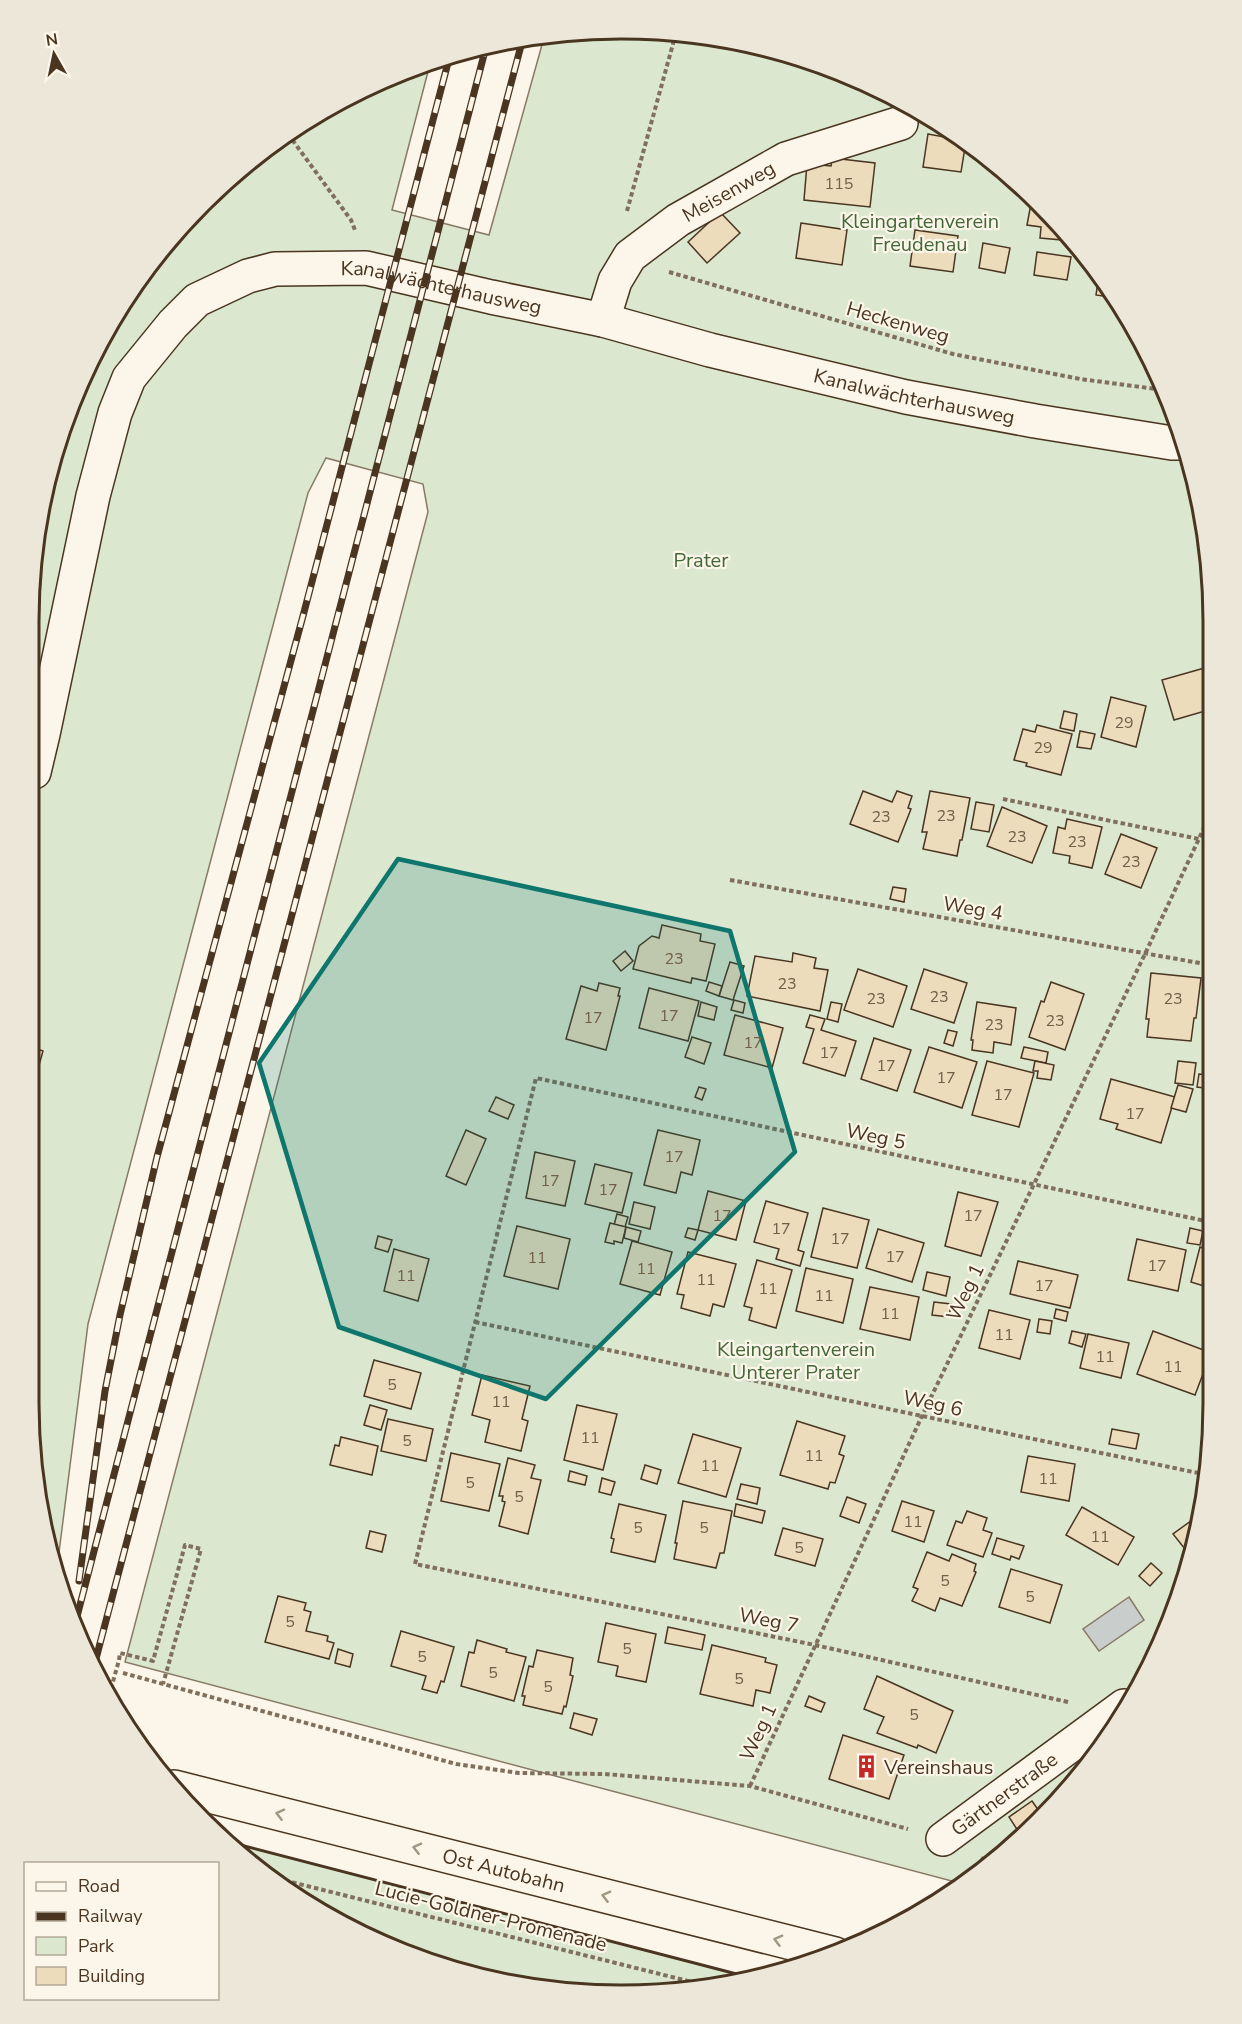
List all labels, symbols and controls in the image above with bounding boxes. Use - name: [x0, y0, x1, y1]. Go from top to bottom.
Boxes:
- north arrow: [24, 24, 84, 84]
- text: N: [44, 28, 59, 52]
- street label: Meisenweg: [677, 155, 780, 229]
- house number: 115: [825, 173, 853, 195]
- park label: Kleingartenverein Freudenau: [841, 208, 999, 258]
- street label: Kanalwächterhausweg: [341, 255, 544, 321]
- street label: Heckenweg: [843, 295, 952, 350]
- street label: Kanalwächterhausweg: [811, 362, 1017, 431]
- park label: Prater: [674, 547, 728, 574]
- house number: 29: [1114, 712, 1134, 734]
- house number: 29: [1033, 737, 1053, 759]
- house number: 23: [936, 805, 956, 827]
- house number: 23: [871, 806, 891, 828]
- house number: 23: [1007, 826, 1027, 848]
- house number: 23: [1067, 831, 1087, 853]
- house number: 23: [1121, 851, 1141, 873]
- street label: Weg 4: [941, 890, 1005, 927]
- house number: 23: [664, 948, 684, 970]
- house number: 23: [777, 973, 797, 995]
- house number: 23: [929, 986, 949, 1008]
- house number: 23: [866, 988, 886, 1010]
- house number: 23: [1163, 988, 1183, 1010]
- house number: 17: [659, 1005, 679, 1027]
- house number: 17: [583, 1007, 603, 1029]
- house number: 23: [1045, 1010, 1065, 1032]
- house number: 23: [984, 1014, 1004, 1036]
- house number: 17: [743, 1032, 763, 1054]
- house number: 17: [819, 1042, 839, 1064]
- house number: 17: [876, 1055, 896, 1077]
- house number: 17: [936, 1067, 956, 1089]
- house number: 17: [993, 1084, 1013, 1106]
- house number: 17: [1125, 1103, 1145, 1125]
- street label: Weg 5: [844, 1117, 908, 1156]
- house number: 17: [664, 1146, 684, 1168]
- house number: 17: [540, 1170, 560, 1192]
- house number: 17: [598, 1179, 618, 1201]
- house number: 17: [712, 1205, 732, 1227]
- house number: 17: [963, 1205, 983, 1227]
- house number: 17: [771, 1218, 791, 1240]
- house number: 17: [830, 1228, 850, 1250]
- house number: 17: [885, 1246, 905, 1268]
- house number: 11: [527, 1247, 547, 1269]
- house number: 17: [1147, 1255, 1167, 1277]
- house number: 11: [636, 1258, 656, 1280]
- street label: Weg 1: [940, 1259, 991, 1325]
- house number: 11: [396, 1265, 416, 1287]
- house number: 11: [696, 1269, 716, 1291]
- house number: 17: [1034, 1275, 1054, 1297]
- house number: 11: [758, 1278, 778, 1300]
- house number: 11: [814, 1285, 834, 1307]
- house number: 11: [880, 1303, 900, 1325]
- house number: 11: [994, 1324, 1014, 1346]
- park label: Kleingartenverein Unterer Prater: [717, 1336, 875, 1386]
- house number: 11: [1095, 1346, 1115, 1368]
- house number: 11: [1163, 1356, 1183, 1378]
- house number: 5: [387, 1374, 397, 1396]
- street label: Weg 6: [901, 1384, 965, 1423]
- house number: 11: [491, 1391, 511, 1413]
- house number: 11: [580, 1427, 600, 1449]
- house number: 5: [402, 1430, 412, 1452]
- house number: 11: [804, 1445, 824, 1467]
- house number: 11: [700, 1455, 720, 1477]
- house number: 11: [1038, 1468, 1058, 1490]
- house number: 5: [465, 1472, 475, 1494]
- house number: 5: [514, 1486, 524, 1508]
- house number: 11: [903, 1511, 923, 1533]
- house number: 5: [633, 1517, 643, 1539]
- house number: 5: [699, 1517, 709, 1539]
- house number: 11: [1090, 1526, 1110, 1548]
- house number: 5: [794, 1537, 804, 1559]
- house number: 5: [940, 1570, 950, 1592]
- house number: 5: [1025, 1586, 1035, 1608]
- street label: Weg 7: [737, 1601, 801, 1640]
- house number: 5: [285, 1611, 295, 1633]
- house number: 5: [622, 1638, 632, 1660]
- house number: 5: [417, 1646, 427, 1668]
- house number: 5: [488, 1662, 498, 1684]
- house number: 5: [734, 1668, 744, 1690]
- house number: 5: [543, 1676, 553, 1698]
- street label: Weg 1: [733, 1699, 783, 1765]
- house number: 5: [909, 1704, 919, 1726]
- street label: Gärtnerstraße: [946, 1746, 1063, 1843]
- building icon: Vereinshaus: [853, 1754, 879, 1780]
- place label: Vereinshaus: [883, 1754, 993, 1781]
- one-way arrow: [275, 1808, 285, 1821]
- street label: Ost Autobahn: [439, 1842, 568, 1899]
- one-way arrow: [412, 1843, 422, 1856]
- legend: [24, 1862, 219, 2000]
- text: Road: [78, 1874, 120, 1898]
- street label: Lucie-Goldner-Promenade: [372, 1875, 610, 1958]
- one-way arrow: [602, 1890, 612, 1903]
- text: Railway: [78, 1904, 143, 1928]
- text: Park: [78, 1934, 115, 1958]
- one-way arrow: [773, 1934, 783, 1947]
- text: Building: [78, 1964, 145, 1988]

